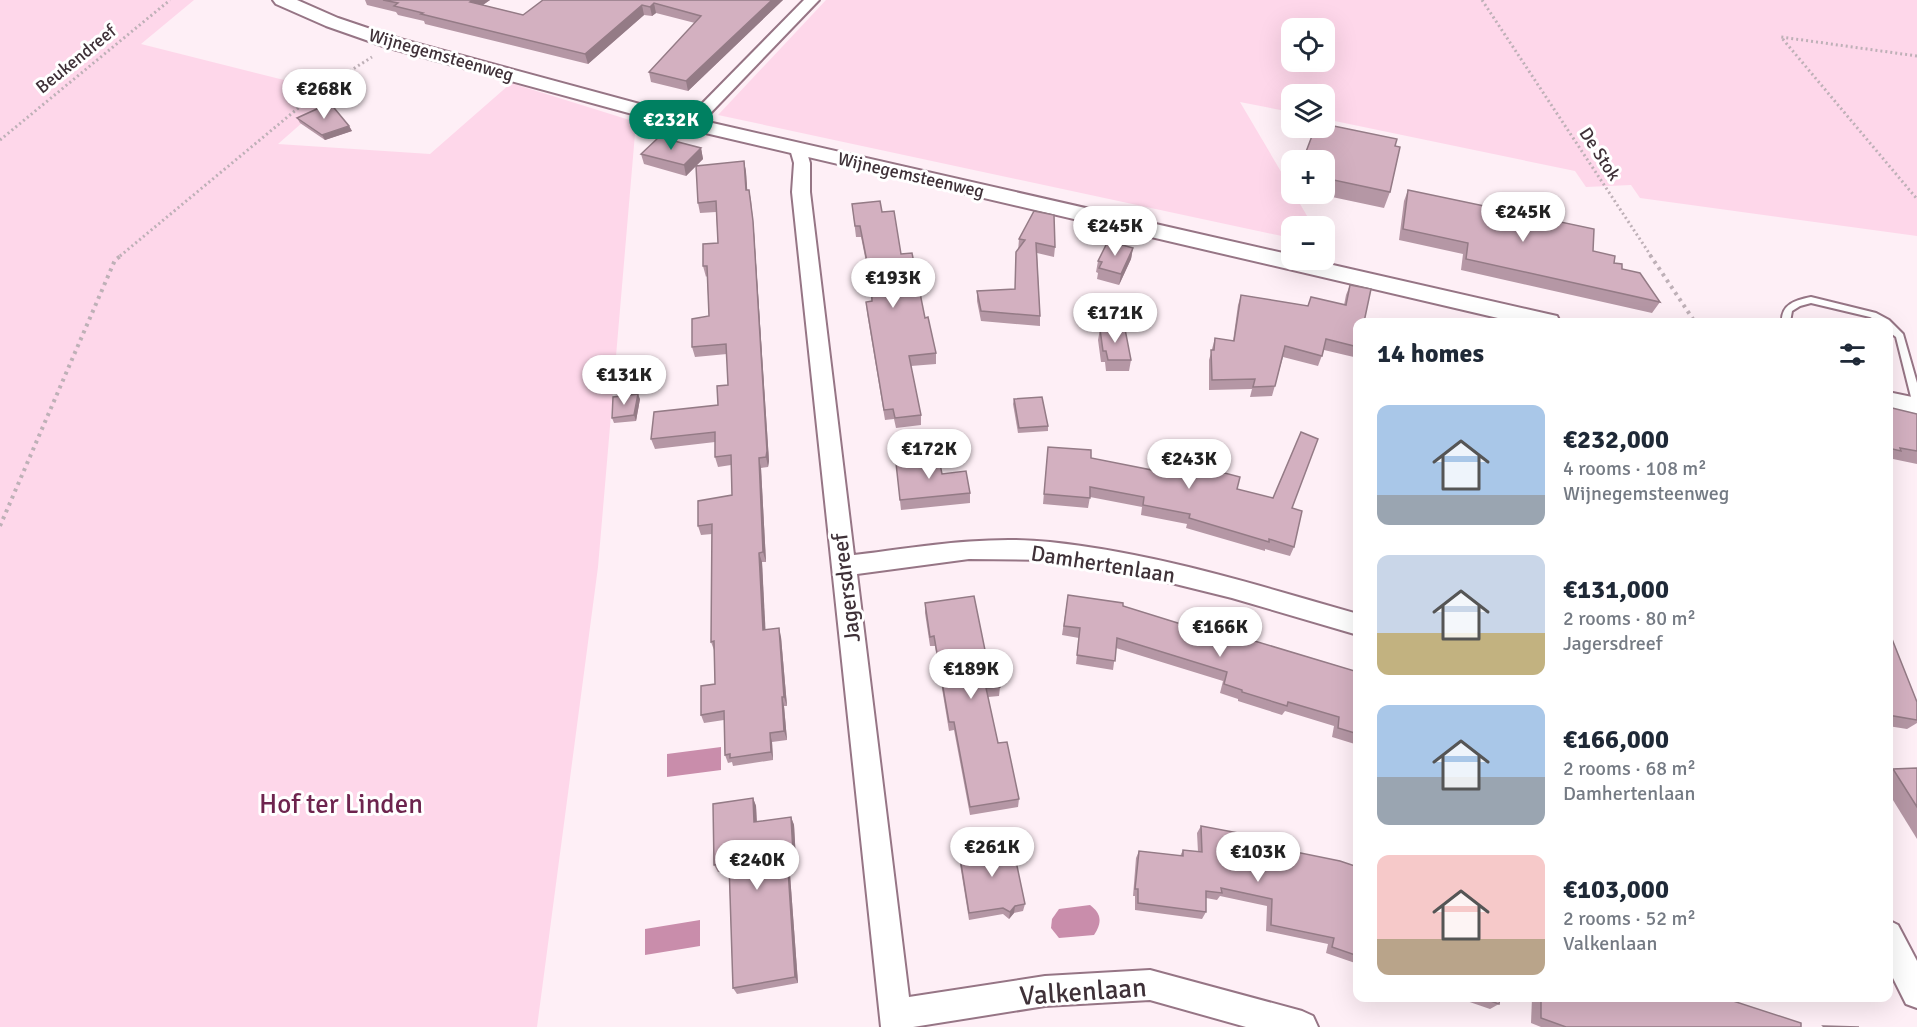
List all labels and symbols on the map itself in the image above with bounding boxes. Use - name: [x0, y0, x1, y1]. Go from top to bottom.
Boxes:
- street label: Beukendreef: [31, 19, 121, 98]
- street label: Wijnegemsteenweg: [366, 24, 516, 86]
- pin: €268K: [282, 69, 366, 120]
- pin: €232K: [629, 100, 713, 151]
- street label: De Stok: [1575, 123, 1625, 185]
- street label: Wijnegemsteenweg: [836, 147, 986, 203]
- pin: €245K: [1481, 192, 1565, 243]
- pin: €245K: [1073, 206, 1157, 257]
- pin: €193K: [851, 258, 935, 309]
- pin: €171K: [1073, 293, 1157, 344]
- pin: €131K: [582, 355, 666, 406]
- pin: €172K: [887, 429, 971, 480]
- pin: €243K: [1147, 439, 1231, 490]
- street label: Jagersdreef: [826, 530, 866, 644]
- street label: Damhertenlaan: [1029, 539, 1177, 589]
- pin: €166K: [1178, 607, 1262, 658]
- pin: €189K: [929, 649, 1013, 700]
- park label: Hof ter Linden: [259, 788, 423, 821]
- pin: €261K: [950, 827, 1034, 878]
- pin: €103K: [1216, 832, 1300, 883]
- pin: €240K: [715, 840, 799, 891]
- street label: Valkenlaan: [1018, 971, 1148, 1013]

